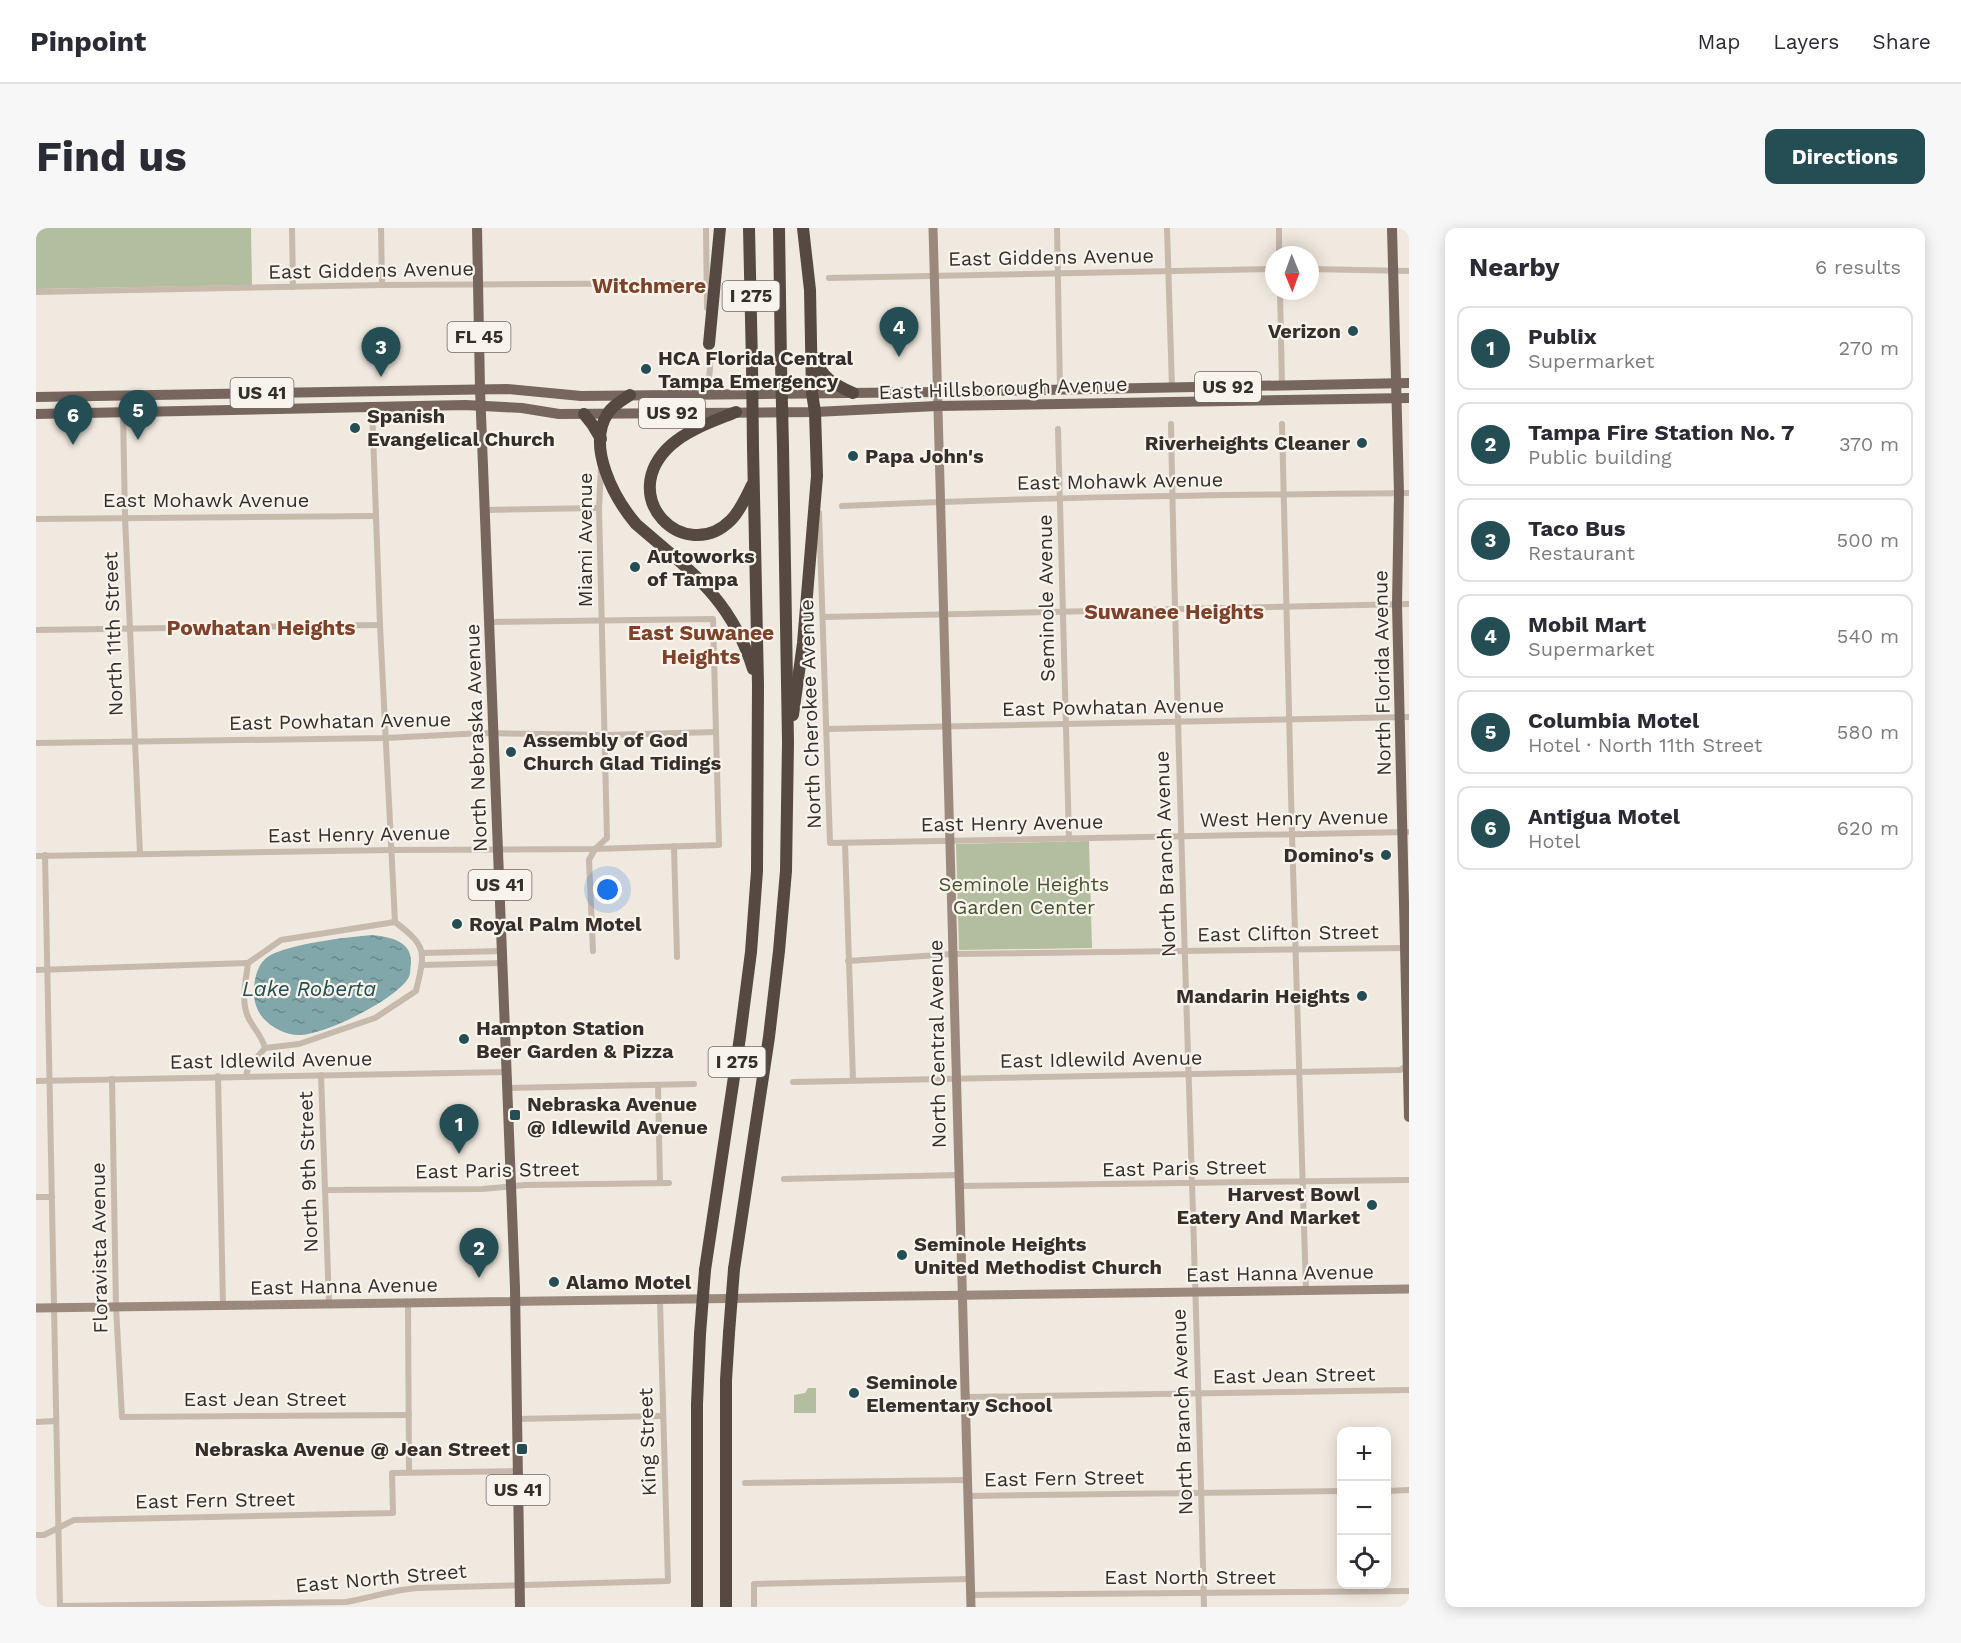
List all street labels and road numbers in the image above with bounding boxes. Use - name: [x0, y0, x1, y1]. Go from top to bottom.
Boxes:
- street label: East Giddens Avenue: [948, 243, 1154, 271]
- street label: East Giddens Avenue: [268, 256, 474, 284]
- road number: I 275: [722, 281, 780, 311]
- road number: FL 45: [448, 322, 510, 352]
- street label: East Hillsborough Avenue: [878, 372, 1128, 404]
- road number: US 92: [1195, 372, 1261, 402]
- road number: US 41: [230, 378, 294, 408]
- road number: US 92: [639, 398, 705, 428]
- street label: East Mohawk Avenue: [1017, 467, 1223, 495]
- street label: Miami Avenue: [573, 473, 597, 607]
- street label: East Mohawk Avenue: [103, 488, 309, 512]
- street label: Seminole Avenue: [1033, 514, 1059, 682]
- street label: North 11th Street: [98, 551, 128, 717]
- street label: North Florida Avenue: [1368, 570, 1396, 776]
- street label: North Cherokee Avenue: [794, 599, 826, 829]
- street label: North Nebraska Avenue: [460, 623, 492, 853]
- street label: East Powhatan Avenue: [1002, 693, 1224, 721]
- street label: East Powhatan Avenue: [229, 707, 451, 735]
- street label: North Branch Avenue: [1149, 750, 1181, 958]
- street label: West Henry Avenue: [1199, 804, 1389, 832]
- street label: East Henry Avenue: [920, 809, 1104, 837]
- street label: East Henry Avenue: [267, 820, 451, 848]
- road number: US 41: [468, 870, 532, 900]
- street label: East Clifton Street: [1197, 919, 1380, 947]
- street label: North Central Avenue: [923, 939, 951, 1149]
- street label: East Idlewild Avenue: [999, 1045, 1203, 1073]
- street label: East Idlewild Avenue: [169, 1046, 373, 1074]
- road number: I 275: [708, 1047, 766, 1077]
- street label: North 9th Street: [293, 1090, 323, 1253]
- street label: East Paris Street: [1102, 1155, 1267, 1181]
- street label: East Paris Street: [415, 1157, 580, 1183]
- street label: Floravista Avenue: [86, 1162, 112, 1334]
- street label: East Hanna Avenue: [1186, 1259, 1374, 1287]
- street label: East Hanna Avenue: [250, 1272, 438, 1300]
- street label: North Branch Avenue: [1166, 1308, 1198, 1516]
- street label: East Jean Street: [1212, 1362, 1376, 1388]
- street label: East Jean Street: [184, 1387, 347, 1411]
- street label: King Street: [633, 1387, 661, 1497]
- street label: East Fern Street: [984, 1465, 1145, 1491]
- road number: US 41: [486, 1475, 550, 1505]
- street label: East Fern Street: [135, 1487, 296, 1513]
- street label: East North Street: [294, 1559, 468, 1597]
- street label: East North Street: [1104, 1565, 1276, 1589]

